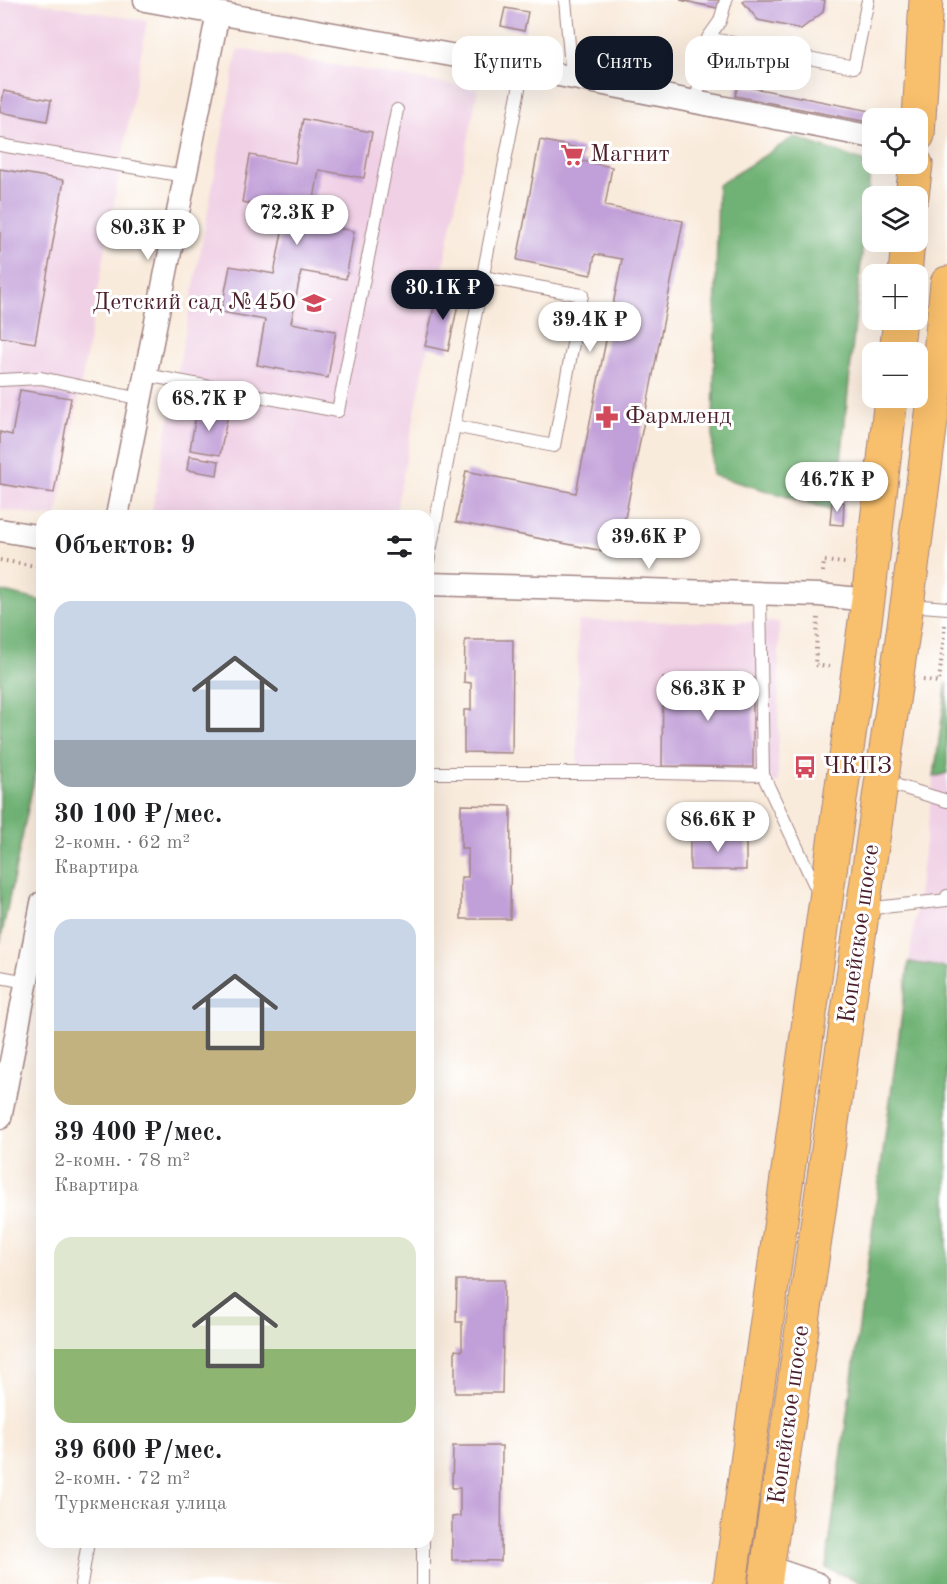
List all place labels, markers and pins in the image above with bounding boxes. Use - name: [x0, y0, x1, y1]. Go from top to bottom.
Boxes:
- supermarket icon: Магнит: [559, 142, 585, 168]
- place label: Магнит: [590, 143, 670, 167]
- pin: 72.3K ₽: [242, 195, 352, 246]
- pin: 80.3K ₽: [93, 210, 203, 261]
- pin: 30.1K ₽: [388, 270, 498, 321]
- school or university icon: Детский сад №450: [301, 290, 327, 316]
- place label: Детский сад №450: [93, 291, 296, 315]
- pin: 39.4K ₽: [535, 302, 645, 353]
- pin: 68.7K ₽: [154, 381, 264, 432]
- pharmacy icon: Фармленд: [594, 404, 620, 430]
- place label: Фармленд: [625, 405, 732, 429]
- pin: 46.7K ₽: [782, 462, 892, 513]
- pin: 39.6K ₽: [594, 519, 704, 570]
- pin: 86.3K ₽: [653, 671, 763, 722]
- bus stop icon: ЧКПЗ: [792, 754, 818, 780]
- place label: ЧКПЗ: [823, 755, 892, 779]
- pin: 86.6K ₽: [663, 802, 773, 853]

